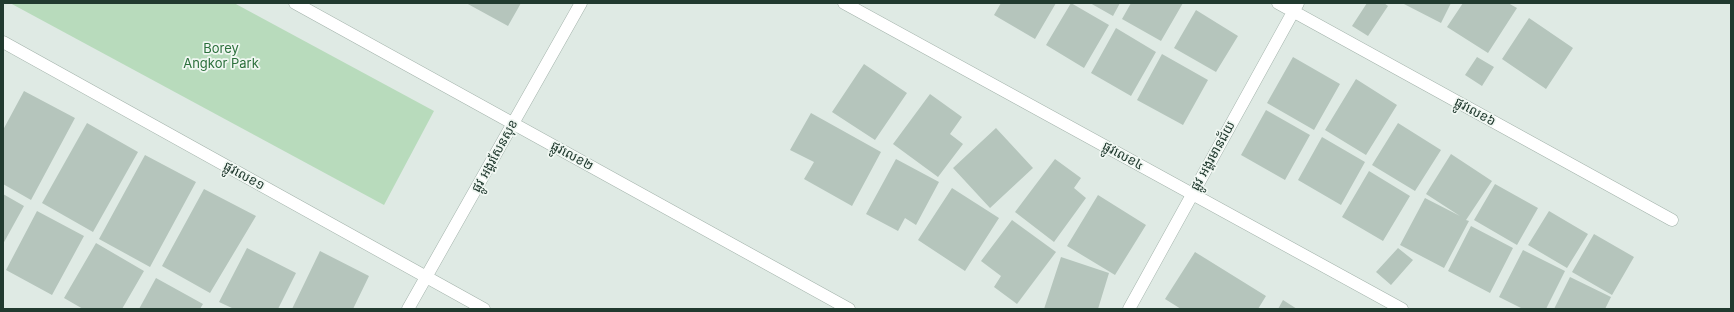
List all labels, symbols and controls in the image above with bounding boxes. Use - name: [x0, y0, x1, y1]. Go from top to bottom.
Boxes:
- park label: Borey Angkor Park: [183, 41, 259, 72]
- street label: ផ្លូវលេខ៦: [1452, 94, 1498, 130]
- street label: ផ្លូវ អង្គរសែនសុខ: [469, 117, 521, 195]
- street label: ផ្លូវ អង្គរមានជ័យ: [1187, 118, 1239, 194]
- street label: ផ្លូវលេខ២: [548, 138, 596, 174]
- street label: ផ្លូវលេខ៤: [1100, 138, 1146, 174]
- street label: ផ្លូវលេខ១: [221, 158, 267, 194]

